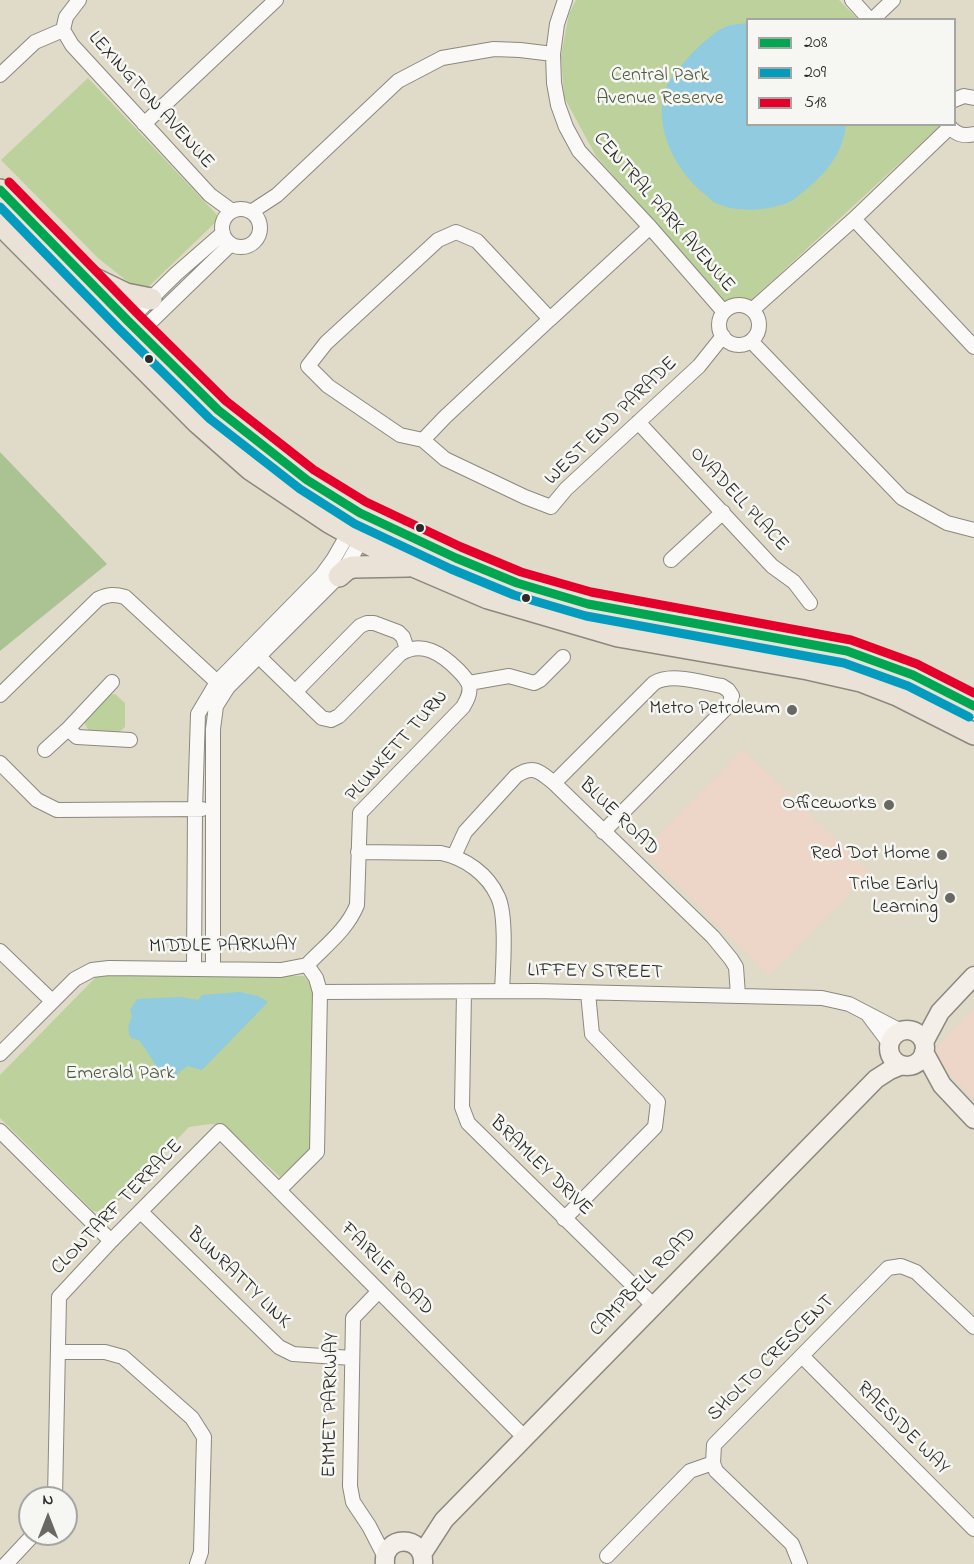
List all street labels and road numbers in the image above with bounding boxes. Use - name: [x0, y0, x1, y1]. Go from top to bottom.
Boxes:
- street label: LEXINGTON AVENUE: [82, 27, 218, 175]
- street label: CENTRAL PARK AVENUE: [587, 128, 739, 298]
- street label: WEST END PARADE: [541, 353, 683, 491]
- street label: OVADELL PLACE: [683, 443, 793, 557]
- street label: PLUNKETT TURN: [341, 686, 455, 808]
- street label: BLUE ROAD: [573, 774, 663, 862]
- street label: MIDDLE PARKWAY: [149, 934, 297, 960]
- street label: LIFFEY STREET: [527, 960, 663, 986]
- street label: BRAMLEY DRIVE: [484, 1112, 596, 1222]
- street label: CLONTARF TERRACE: [47, 1135, 189, 1281]
- street label: FAIRLIE ROAD: [335, 1219, 437, 1321]
- street label: BUNRATTY LINK: [181, 1223, 295, 1335]
- street label: CAMPBELL ROAD: [586, 1223, 702, 1343]
- street label: SHOLTO CRESCENT: [704, 1291, 840, 1427]
- street label: EMMET PARKWAY: [319, 1332, 345, 1478]
- street label: RAESIDE WAY: [850, 1377, 954, 1481]

